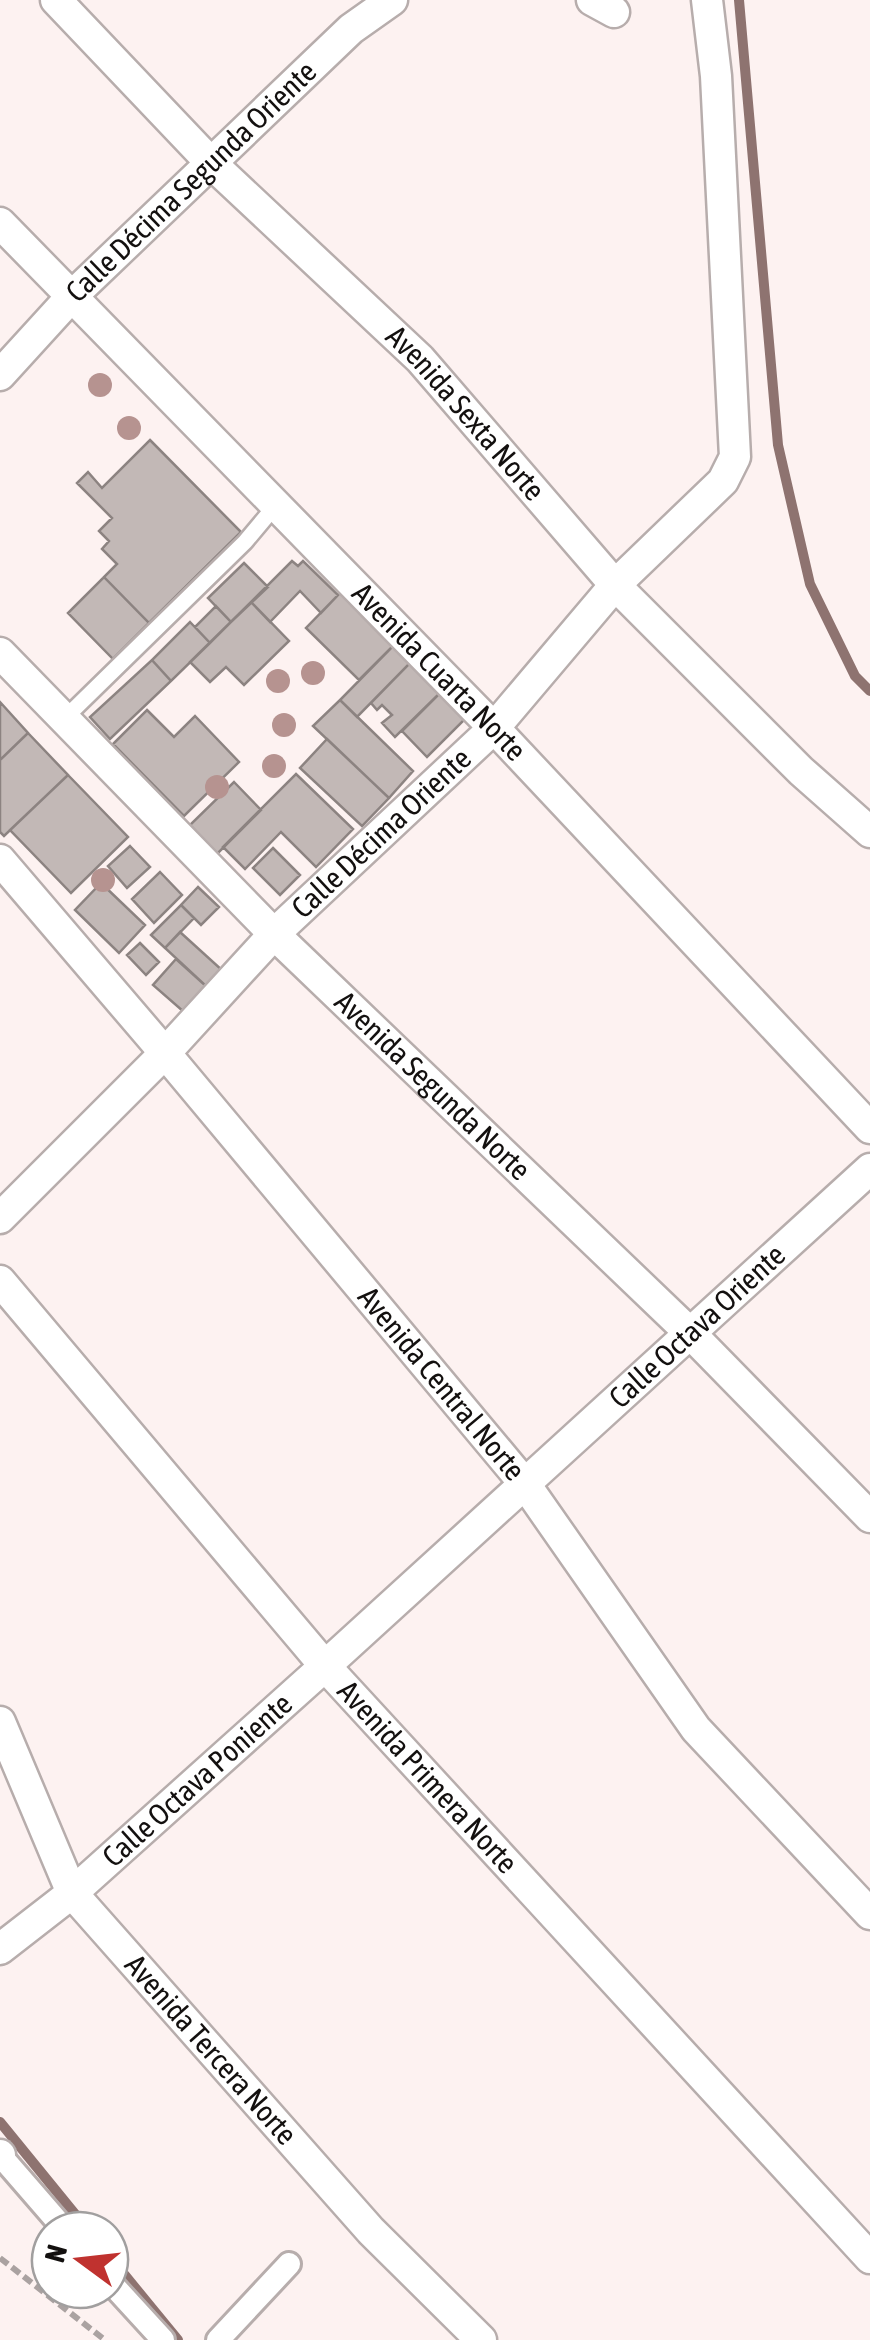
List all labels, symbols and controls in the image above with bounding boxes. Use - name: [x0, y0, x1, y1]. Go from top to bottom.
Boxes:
- street label: Calle Décima Segunda Oriente: [59, 54, 323, 308]
- street label: Avenida Sexta Norte: [380, 318, 552, 507]
- street label: Avenida Cuarta Norte: [346, 576, 533, 767]
- street label: Calle Décima Oriente: [284, 741, 477, 924]
- street label: Avenida Segunda Norte: [329, 984, 538, 1186]
- street label: Calle Octava Oriente: [602, 1237, 791, 1414]
- street label: Avenida Central Norte: [352, 1280, 532, 1487]
- street label: Avenida Primera Norte: [331, 1674, 525, 1879]
- street label: Calle Octava Poniente: [95, 1686, 299, 1873]
- street label: Avenida Tercera Norte: [119, 1948, 304, 2151]
- north arrow: [30, 2210, 130, 2310]
- text: N: [38, 2241, 73, 2266]

